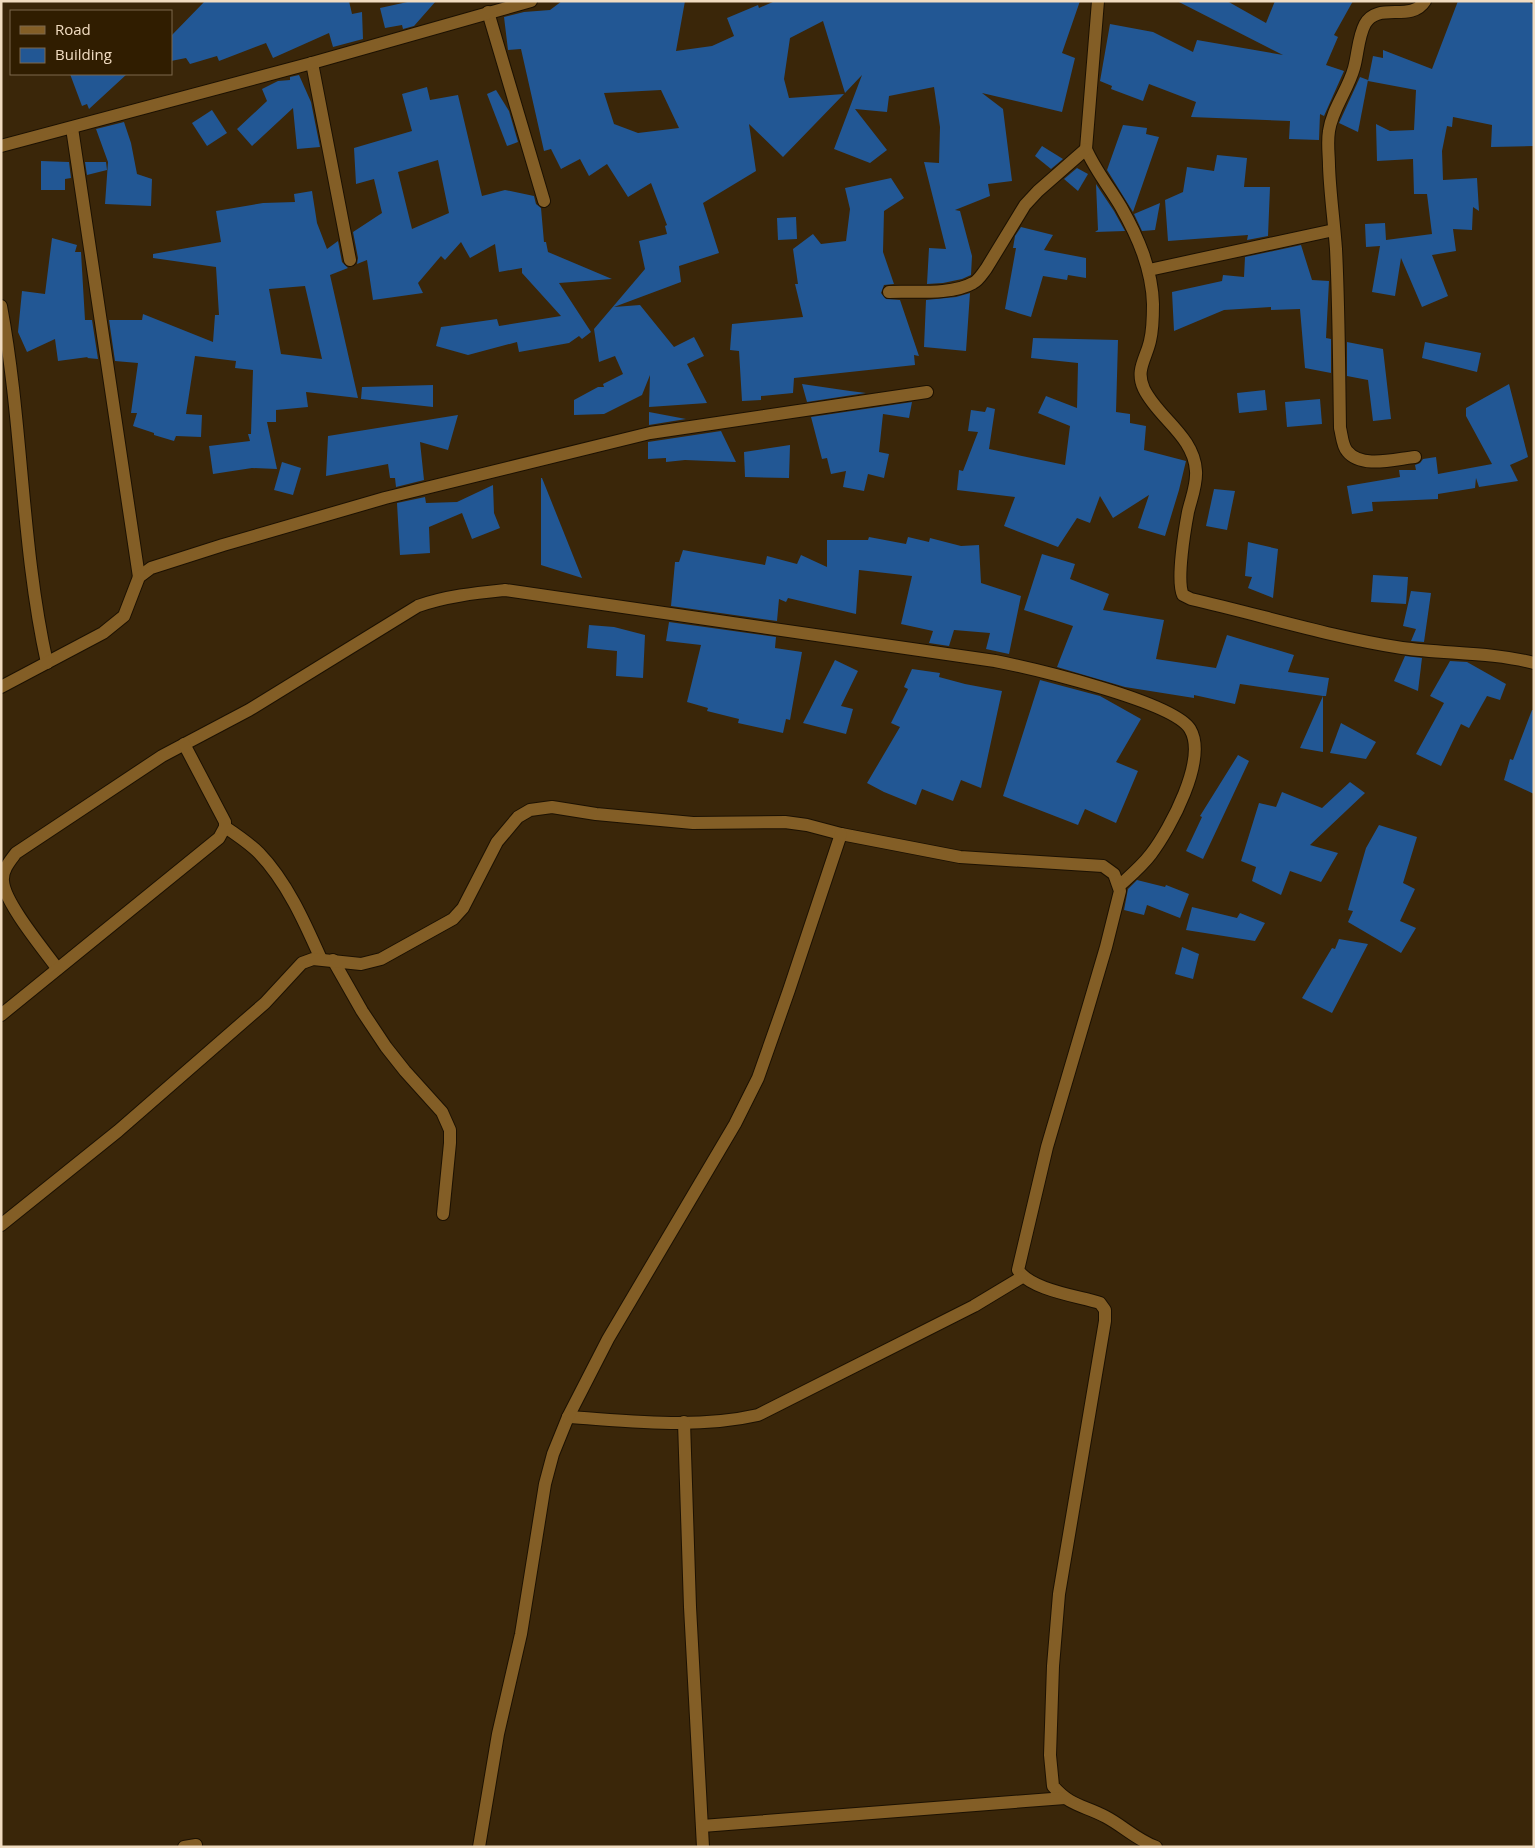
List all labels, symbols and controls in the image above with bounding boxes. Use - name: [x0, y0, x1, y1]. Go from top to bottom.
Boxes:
- legend: [10, 10, 172, 75]
- text: Road: [55, 19, 91, 39]
- text: Building: [55, 44, 112, 64]

